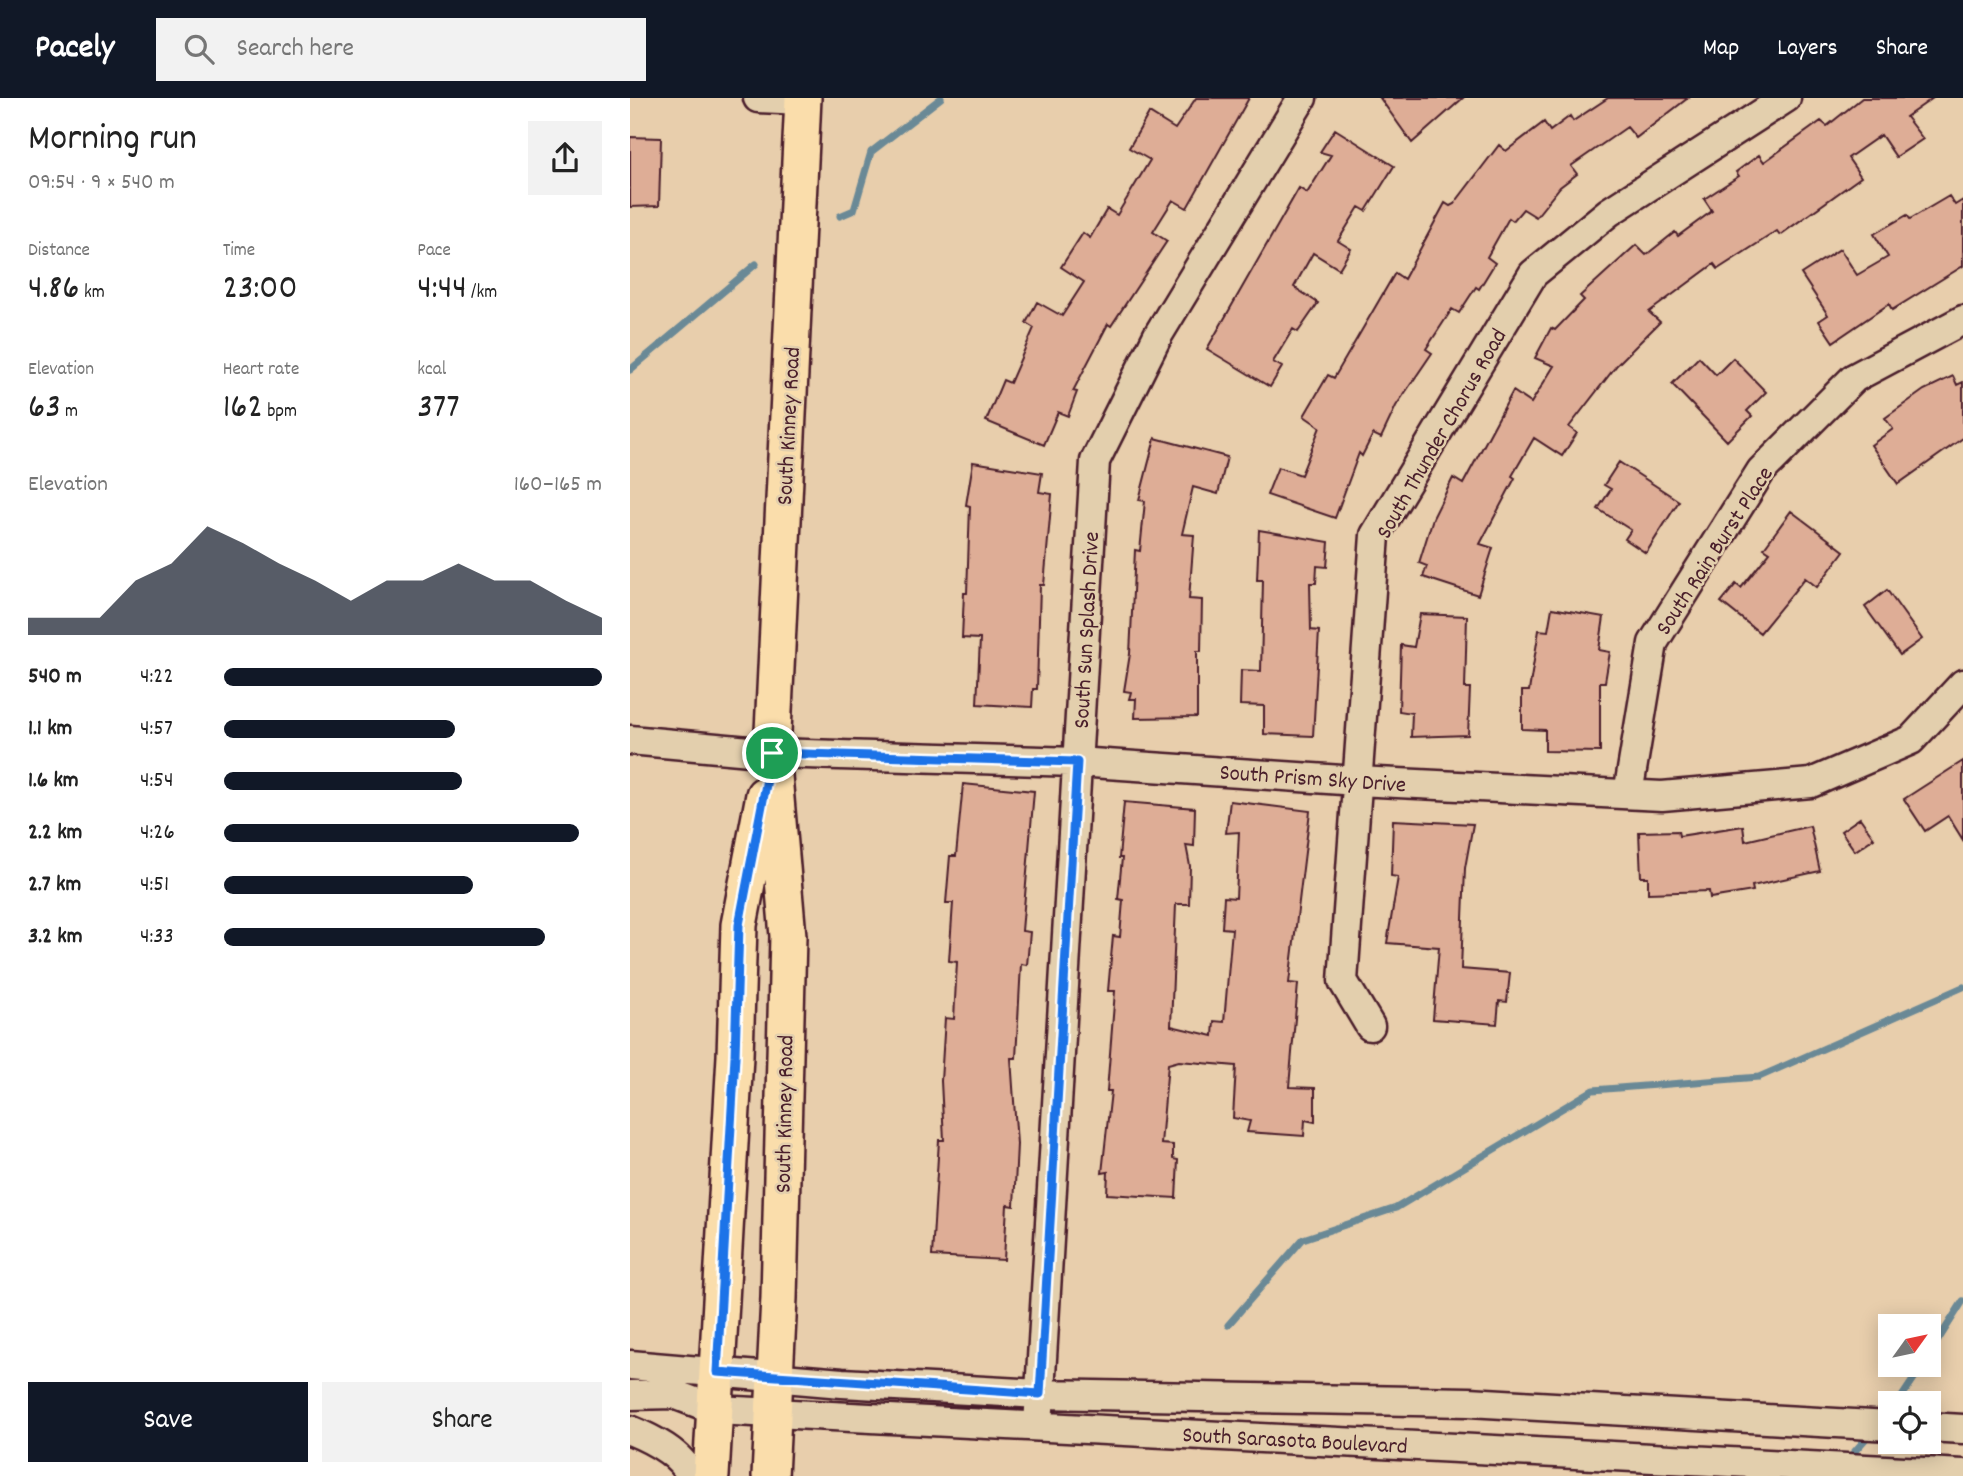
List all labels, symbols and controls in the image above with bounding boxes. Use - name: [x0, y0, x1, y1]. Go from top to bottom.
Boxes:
- search box: [156, 18, 646, 81]
- text: Pacely: [35, 26, 114, 73]
- icon: search: [180, 30, 218, 68]
- text: Search here: [236, 31, 354, 68]
- text: Map: [1703, 32, 1739, 66]
- text: Layers: [1777, 32, 1838, 66]
- text: Share: [1876, 32, 1928, 66]
- text: Morning run: [28, 113, 197, 168]
- button: share: [528, 121, 602, 195]
- text: 09:54 · 9 × 540 m: [28, 167, 175, 200]
- text: Distance: [28, 238, 90, 265]
- text: Time: [223, 238, 255, 265]
- text: Pace: [417, 238, 451, 265]
- text: 4.86: [28, 265, 80, 315]
- text: 23:00: [223, 265, 297, 315]
- text: 4:44: [417, 265, 467, 315]
- text: km: [80, 280, 105, 307]
- text: /km: [467, 280, 497, 307]
- street label: South Thunder Chorus Road: [1369, 323, 1517, 546]
- street label: South Kinney Road: [770, 346, 811, 506]
- text: Elevation: [28, 357, 94, 384]
- text: Heart rate: [223, 357, 299, 384]
- text: kcal: [417, 357, 446, 384]
- text: 63: [28, 384, 61, 434]
- text: 162: [223, 384, 263, 434]
- text: 377: [417, 384, 460, 434]
- text: m: [61, 399, 78, 426]
- text: bpm: [263, 399, 297, 426]
- street label: South Rain Burst Place: [1649, 461, 1783, 643]
- text: Elevation: [28, 469, 108, 502]
- text: 160–165 m: [514, 469, 602, 502]
- street label: South Sun Splash Drive: [1067, 531, 1110, 730]
- text: 540 m: [28, 661, 82, 694]
- text: 4:22: [140, 661, 173, 694]
- text: 1.1 km: [28, 713, 72, 746]
- text: 4:57: [140, 713, 173, 746]
- pin: [742, 723, 802, 783]
- icon: arrive: [753, 734, 791, 772]
- street label: South Prism Sky Drive: [1218, 758, 1407, 803]
- text: 1.6 km: [28, 765, 79, 798]
- text: 4:54: [140, 765, 174, 798]
- text: 2.2 km: [28, 817, 82, 850]
- text: 4:26: [140, 817, 175, 850]
- text: 2.7 km: [28, 869, 81, 902]
- text: 4:51: [140, 869, 169, 902]
- text: 3.2 km: [28, 921, 83, 954]
- text: 4:33: [140, 921, 174, 954]
- street label: South Kinney Road: [769, 1035, 804, 1194]
- north arrow: [1878, 1314, 1941, 1377]
- map controls: [1878, 1314, 1941, 1454]
- button: Save: [28, 1382, 308, 1462]
- button: Share: [322, 1382, 602, 1462]
- button: locate: [1878, 1391, 1941, 1454]
- street label: South Sarasota Boulevard: [1181, 1420, 1408, 1465]

